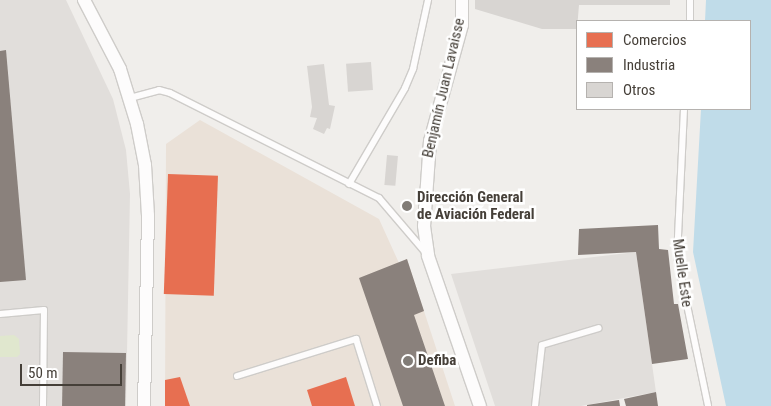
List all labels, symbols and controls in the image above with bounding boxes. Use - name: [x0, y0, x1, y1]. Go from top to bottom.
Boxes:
- street label: Benjamín Juan Lavaisse: [419, 16, 469, 160]
- legend: [576, 20, 751, 110]
- text: Comercios: [623, 31, 687, 49]
- text: Industria: [623, 56, 675, 74]
- text: Otros: [623, 81, 655, 99]
- place label: Dirección General de Aviación Federal: [417, 188, 535, 223]
- marker: Dirección General de Aviación Federal: [401, 200, 413, 212]
- street label: Muelle Este: [668, 238, 696, 308]
- place label: Defiba: [418, 352, 456, 370]
- scale bar: [22, 354, 125, 386]
- marker: Defiba: [402, 355, 414, 367]
- text: 50 m: [28, 364, 58, 382]

